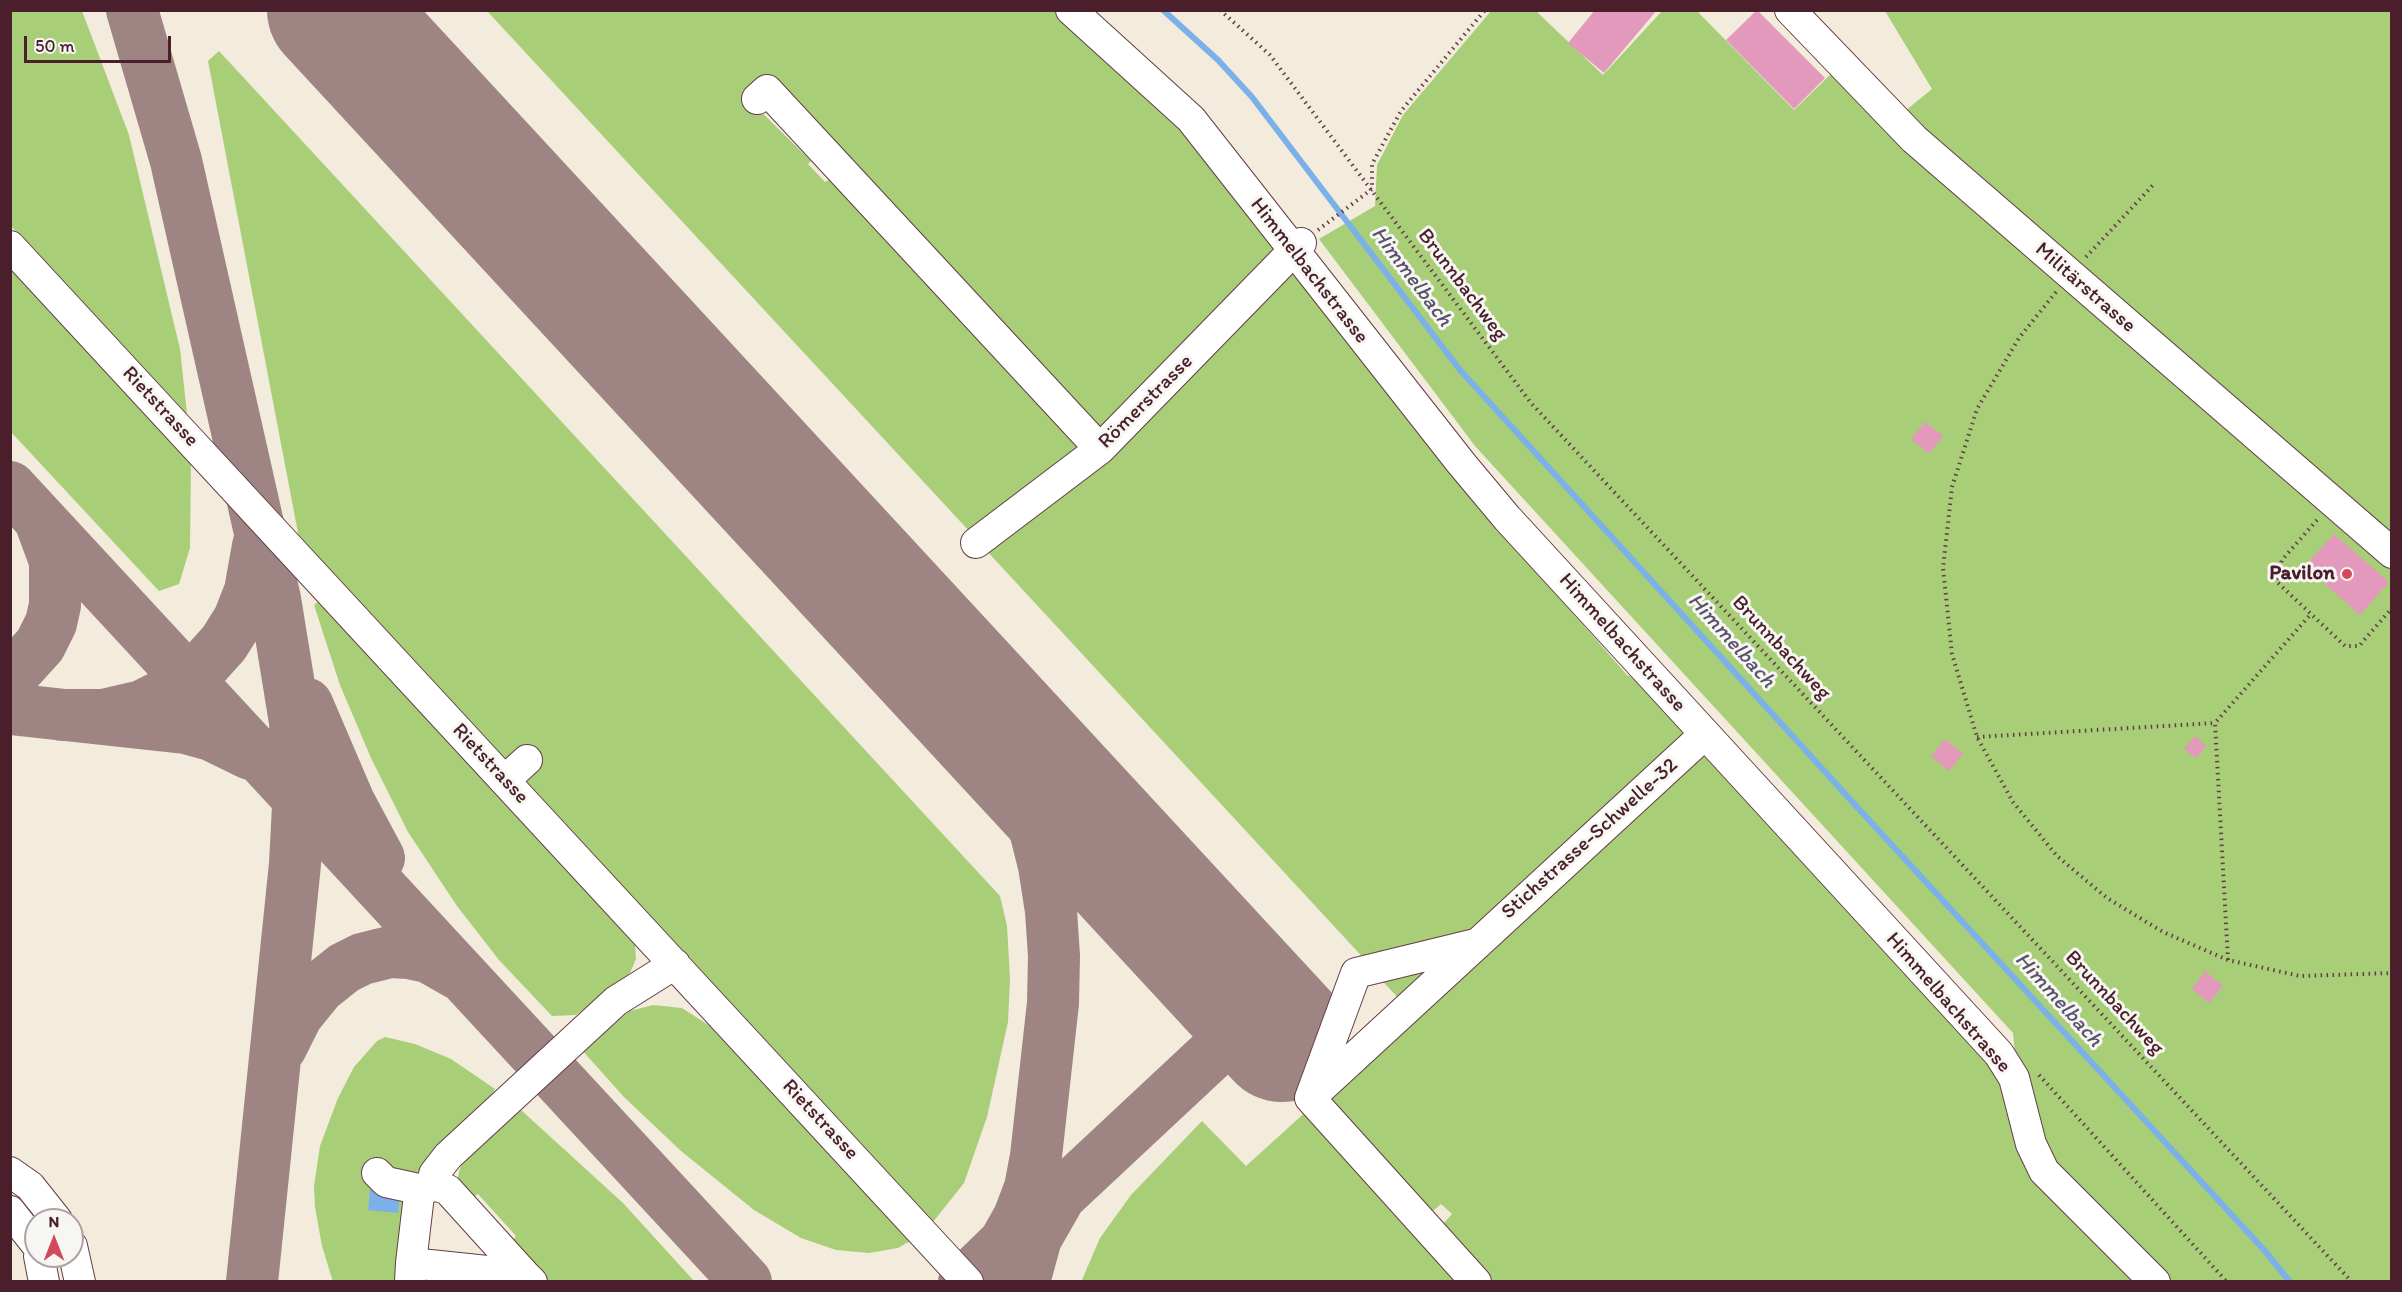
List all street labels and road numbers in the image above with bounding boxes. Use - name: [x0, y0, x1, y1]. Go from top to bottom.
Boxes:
- street label: Himmelbachstrasse: [1244, 193, 1374, 349]
- street label: Brunnbachweg: [1412, 224, 1512, 346]
- street label: Militärstrasse: [2029, 237, 2141, 339]
- street label: Römerstrasse: [1093, 349, 1199, 455]
- street label: Rietstrasse: [116, 361, 204, 453]
- street label: Himmelbachstrasse: [1553, 568, 1691, 718]
- street label: Brunnbachweg: [1726, 591, 1836, 705]
- street label: Rietstrasse: [446, 718, 534, 810]
- street label: Stichstrasse-Schwelle-32: [1497, 753, 1683, 925]
- street label: Himmelbachstrasse: [1880, 928, 2016, 1078]
- street label: Brunnbachweg: [2059, 946, 2169, 1060]
- street label: Rietstrasse: [776, 1074, 864, 1166]

